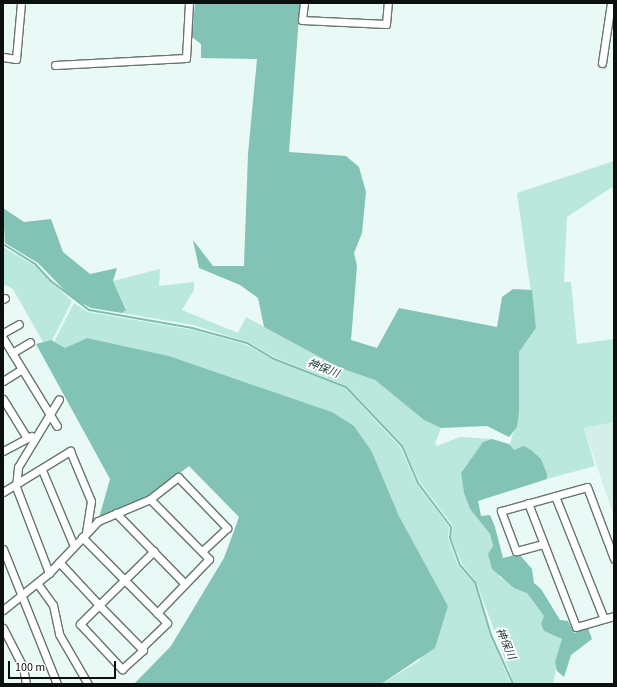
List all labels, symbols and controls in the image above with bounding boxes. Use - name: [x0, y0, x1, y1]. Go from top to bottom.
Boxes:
- water label: 神保川: [305, 357, 341, 381]
- water label: 神保川: [492, 626, 518, 662]
- scale bar: [10, 653, 118, 679]
- text: 100 m: [15, 659, 45, 676]

